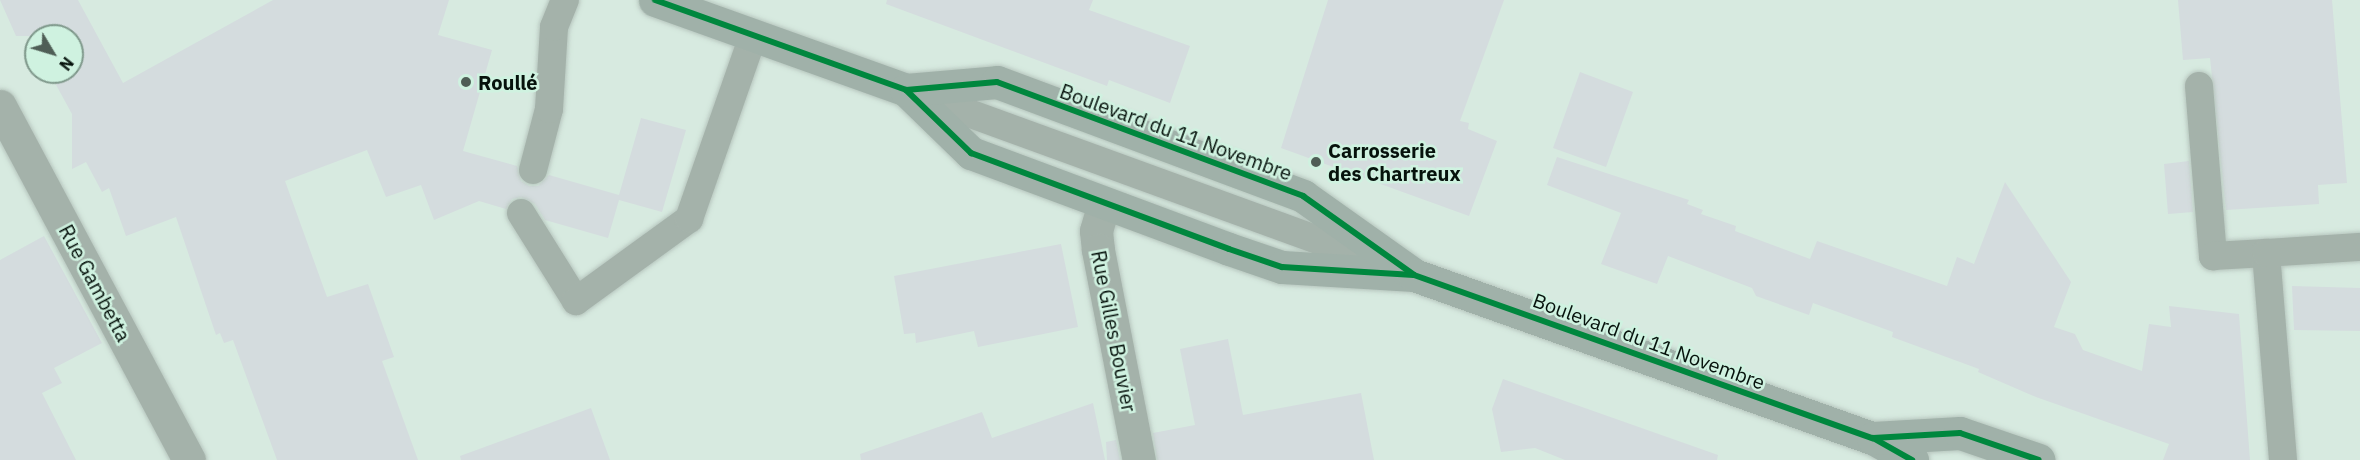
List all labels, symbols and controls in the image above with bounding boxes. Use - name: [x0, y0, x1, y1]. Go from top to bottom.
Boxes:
- north arrow: [24, 24, 84, 84]
- text: N: [55, 53, 78, 75]
- place label: Roullé: [478, 70, 538, 94]
- marker: Roullé: [459, 75, 473, 89]
- street label: Boulevard du 11 Novembre: [1057, 79, 1295, 185]
- place label: Carrosserie des Chartreux: [1328, 138, 1461, 185]
- marker: Carrosserie des Chartreux: [1309, 155, 1323, 169]
- street label: Rue Gambetta: [54, 220, 136, 346]
- street label: Rue Gilles Bouvier: [1087, 248, 1141, 414]
- street label: Boulevard du 11 Novembre: [1530, 288, 1768, 394]

